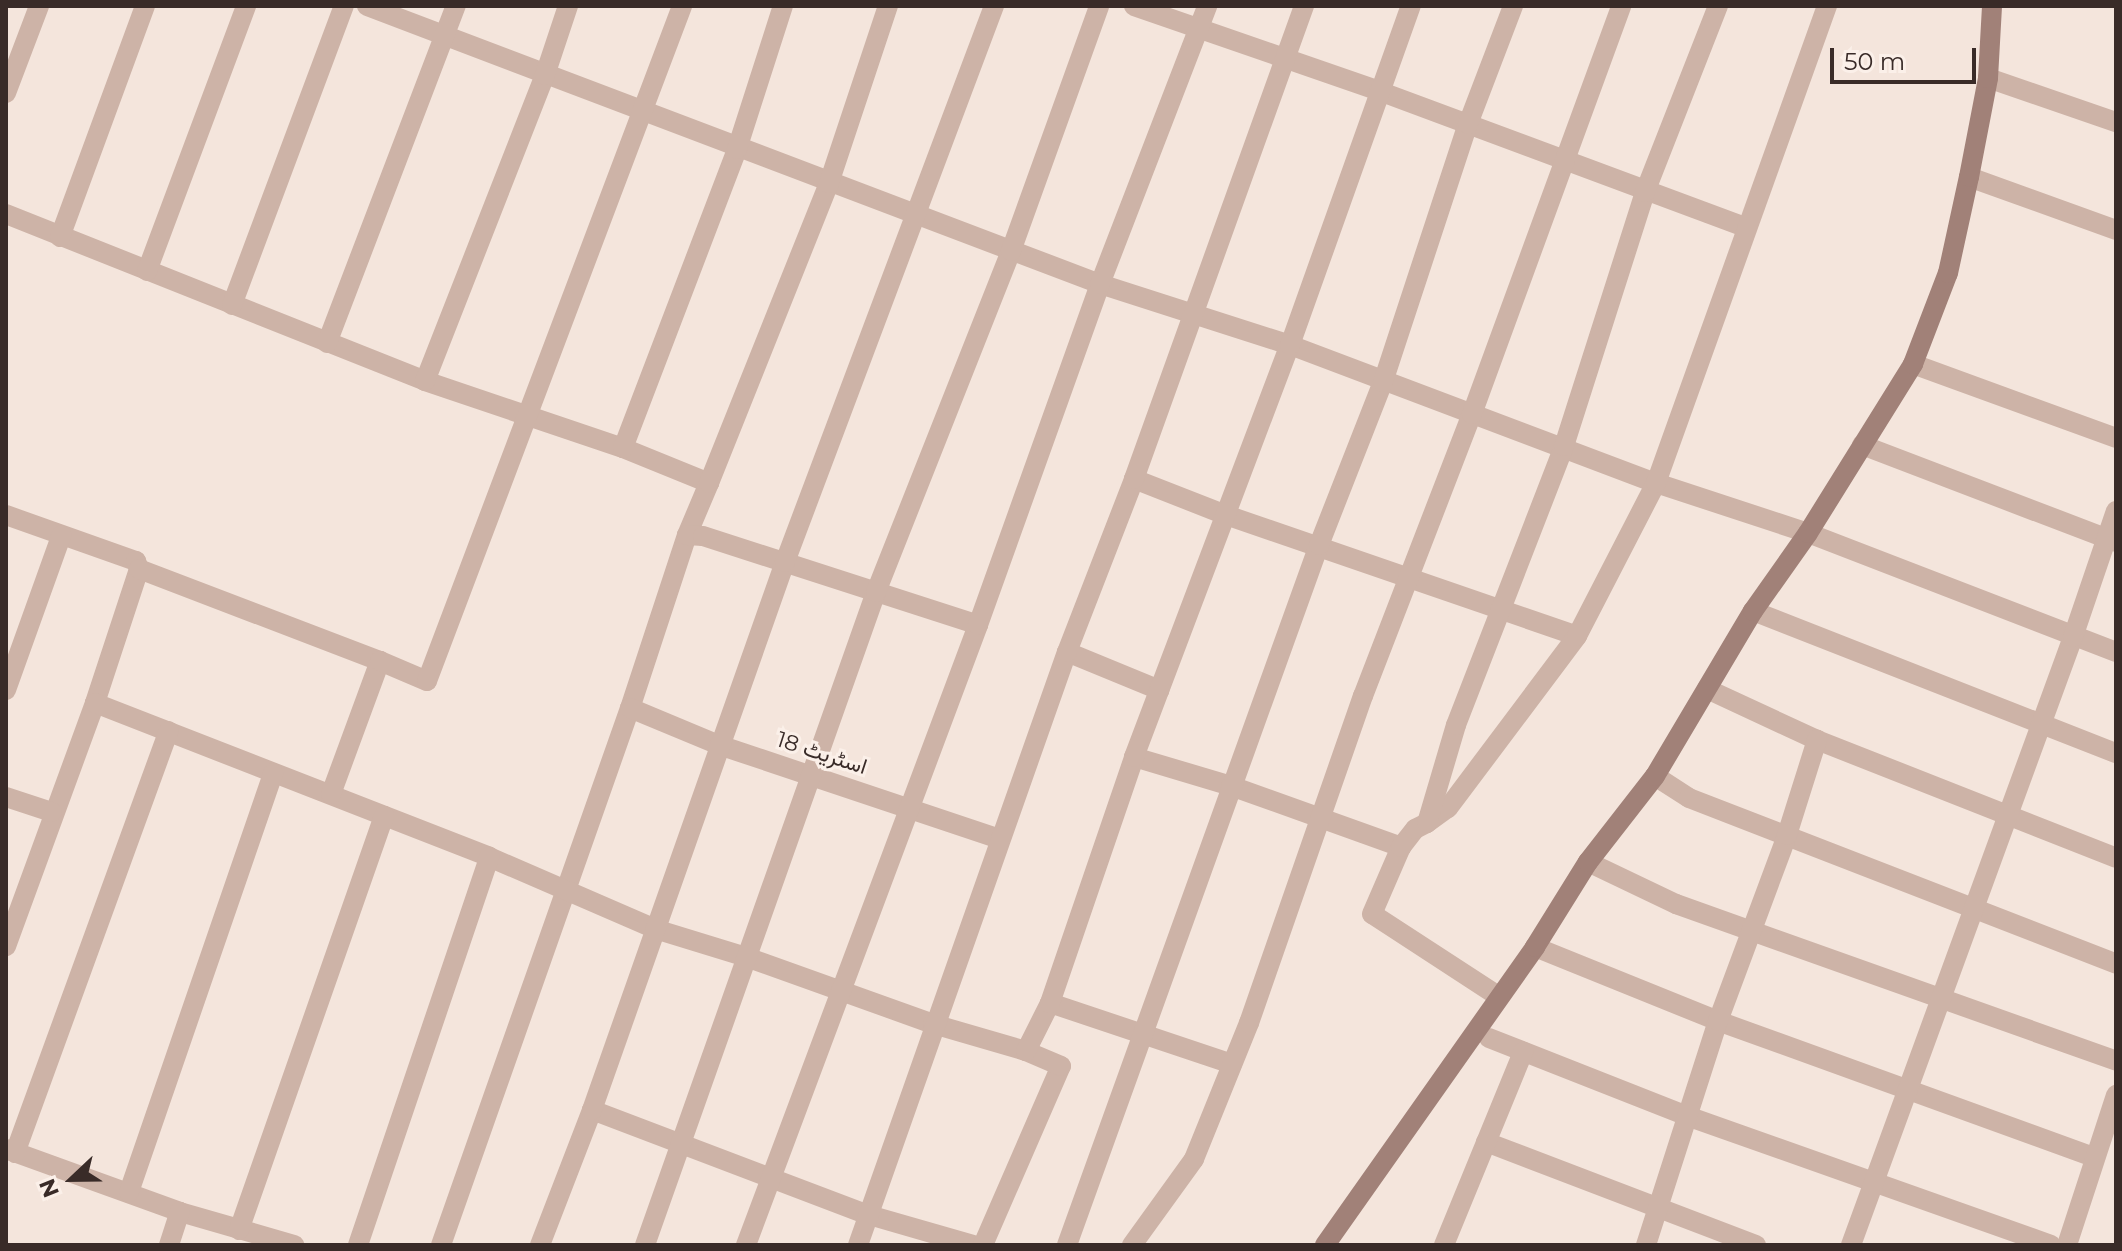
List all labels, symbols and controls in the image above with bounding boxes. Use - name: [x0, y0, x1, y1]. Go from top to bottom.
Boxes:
- scale bar: [1834, 32, 1980, 82]
- text: 50 m: [1844, 47, 1905, 76]
- street label: اسٹریٹ 18: [774, 726, 870, 780]
- north arrow: [32, 1139, 112, 1219]
- text: N: [33, 1175, 65, 1201]

